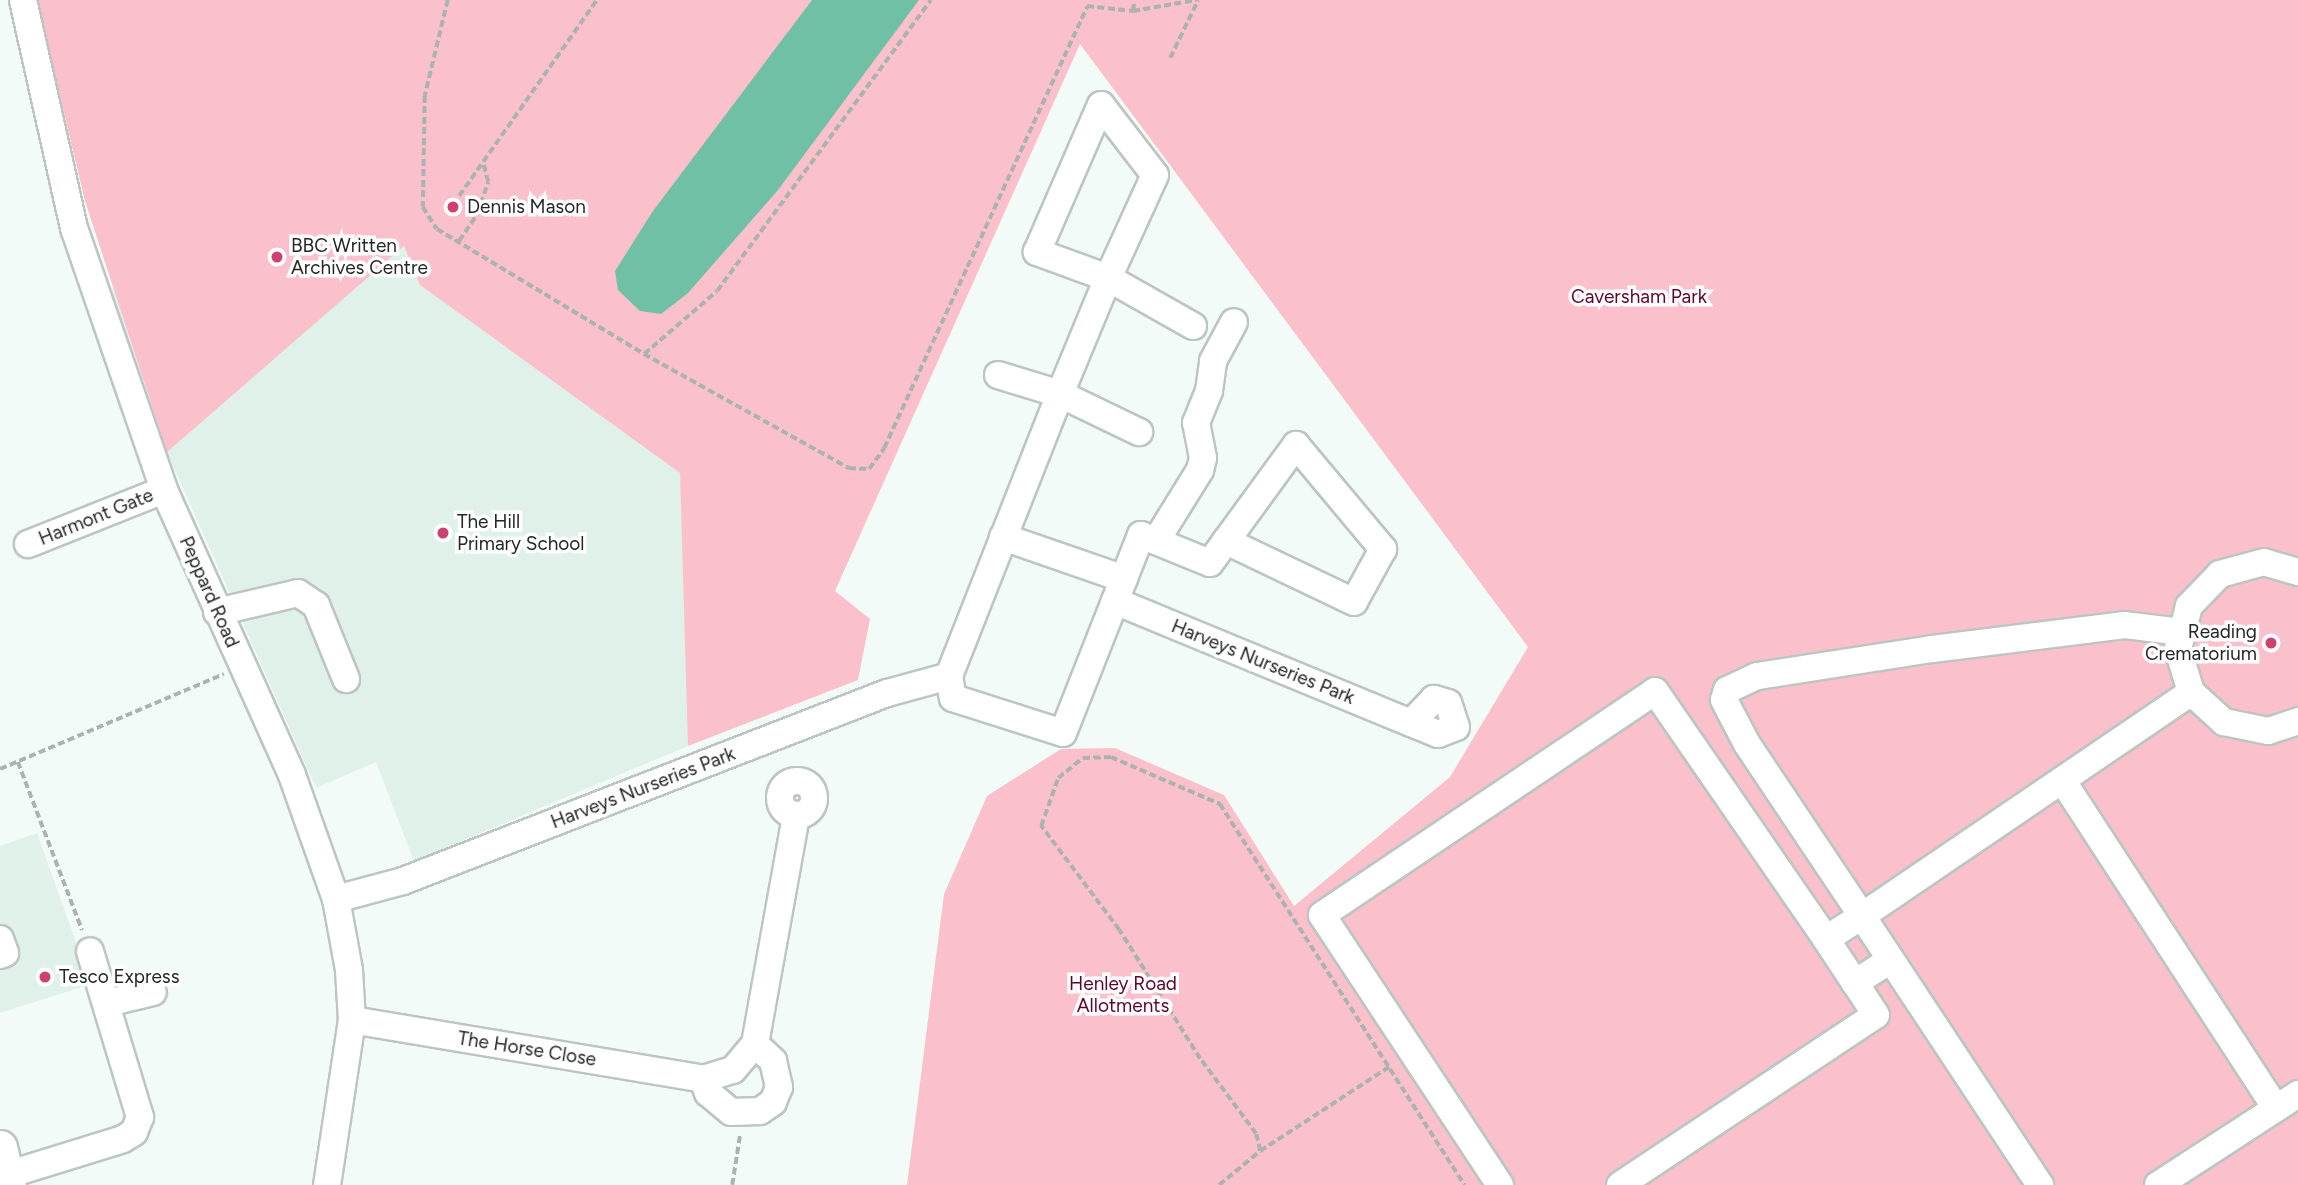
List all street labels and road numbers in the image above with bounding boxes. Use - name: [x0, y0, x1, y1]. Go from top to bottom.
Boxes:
- street label: Harmont Gate: [35, 484, 157, 550]
- street label: Peppard Road: [174, 533, 244, 651]
- street label: Harveys Nurseries Park: [1168, 615, 1358, 709]
- street label: Harveys Nurseries Park: [548, 742, 738, 834]
- street label: The Horse Close: [456, 1027, 598, 1071]

